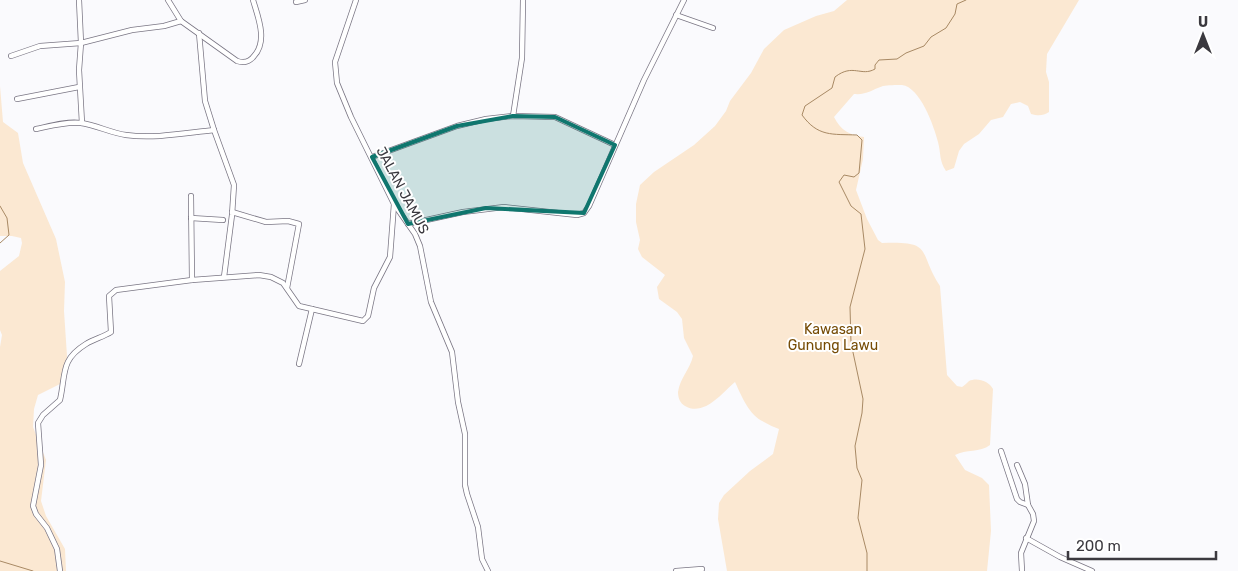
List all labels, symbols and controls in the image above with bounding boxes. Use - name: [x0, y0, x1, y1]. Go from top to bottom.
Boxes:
- north arrow: [1178, 10, 1228, 60]
- text: U: [1198, 14, 1208, 31]
- street label: JALAN JAMUS: [372, 144, 433, 237]
- park label: Kawasan Gunung Lawu: [788, 321, 878, 354]
- scale bar: [1068, 528, 1216, 560]
- text: 200 m: [1076, 537, 1121, 555]

